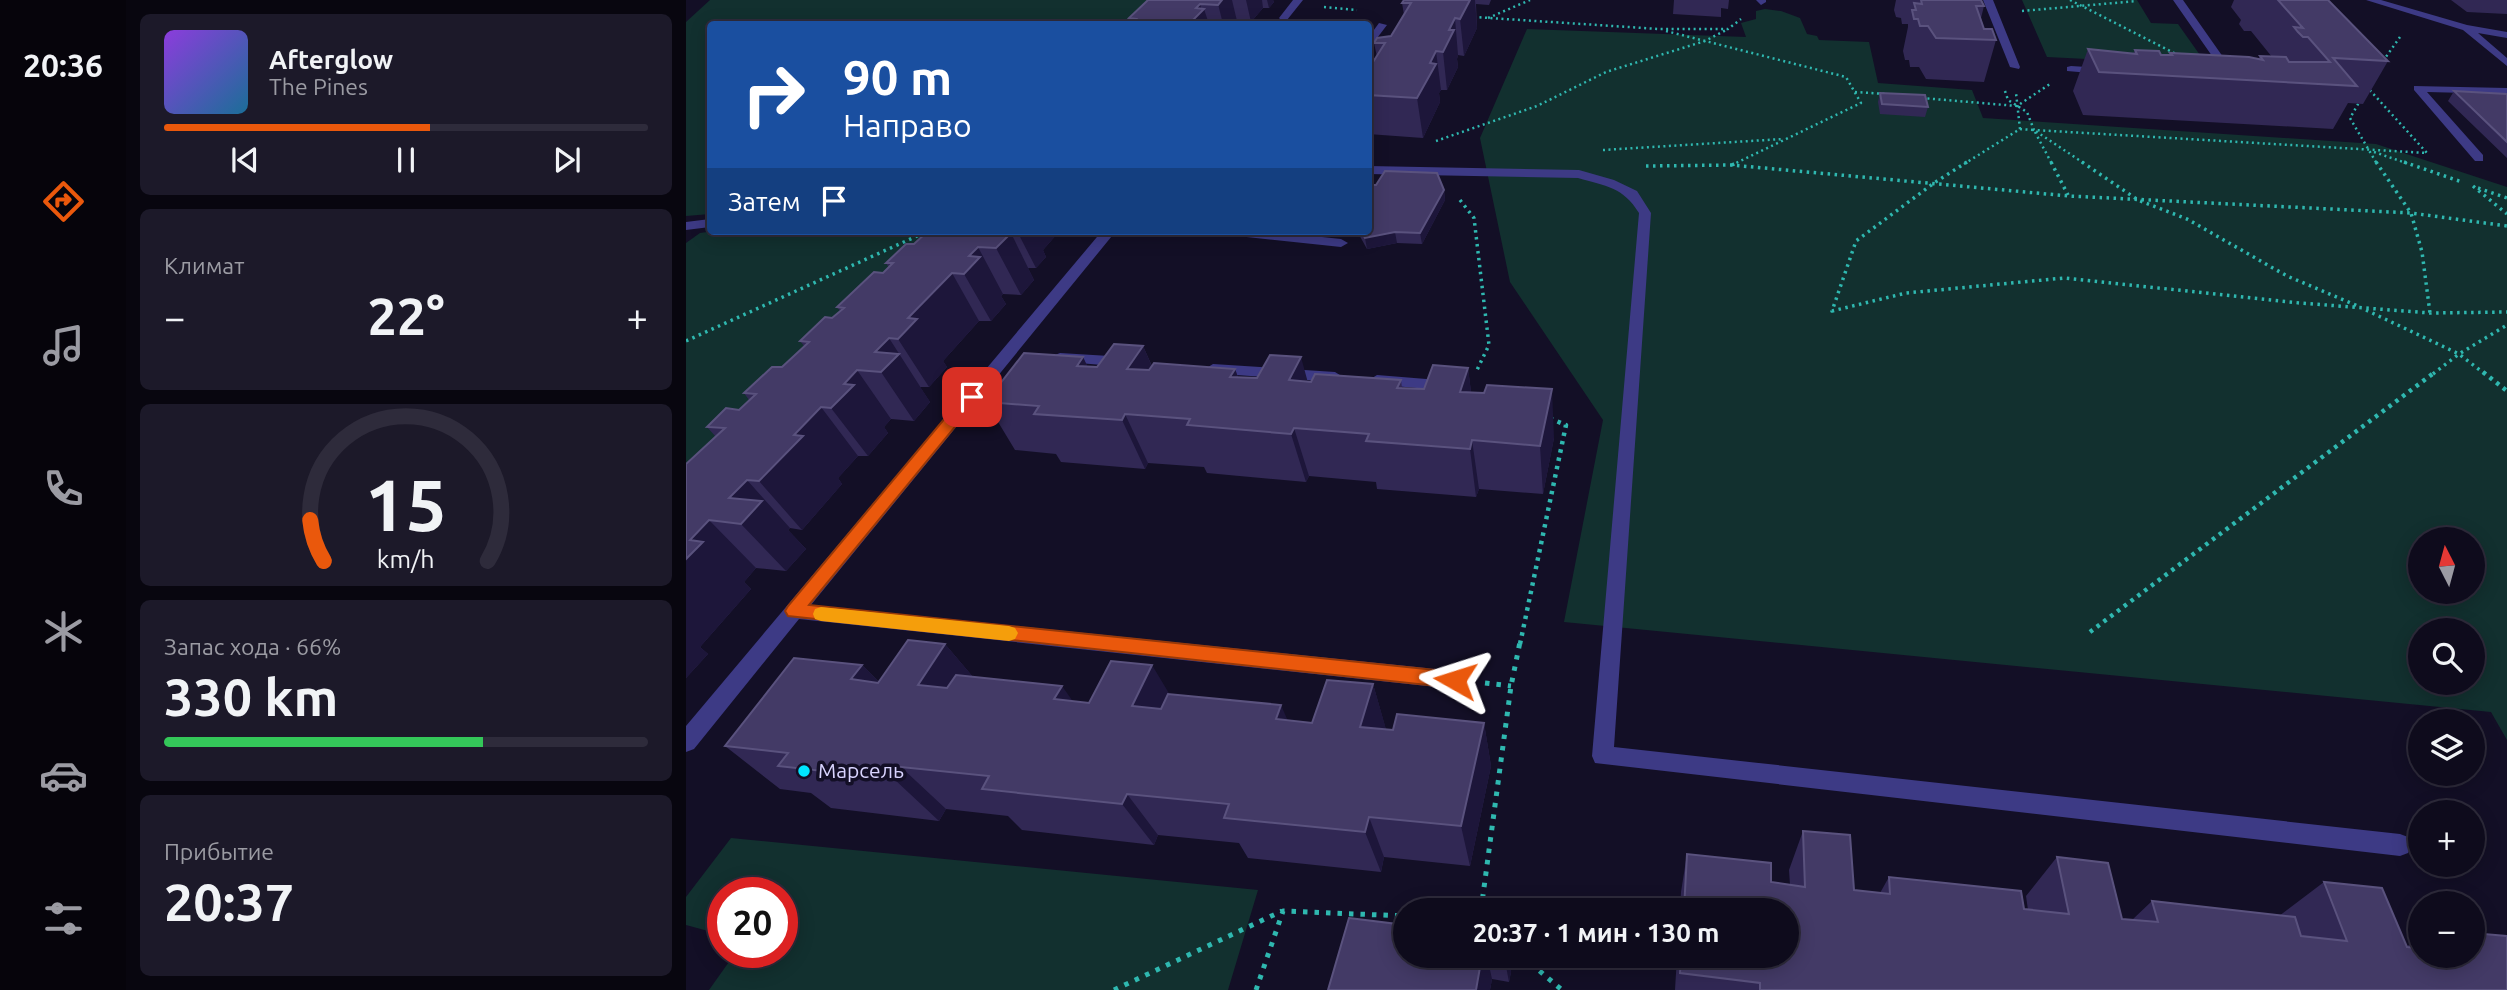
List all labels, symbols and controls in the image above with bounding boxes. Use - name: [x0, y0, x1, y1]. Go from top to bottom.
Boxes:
- text: Afterglow: [269, 45, 393, 74]
- text: 20:36: [23, 47, 103, 83]
- icon: right: [728, 49, 819, 140]
- text: 90 m: [843, 49, 952, 104]
- text: The Pines: [269, 74, 368, 99]
- text: Направо: [843, 107, 972, 143]
- icon: previous: [226, 141, 264, 179]
- icon: pause: [387, 141, 425, 179]
- icon: next: [548, 141, 586, 179]
- icon: directions: [39, 177, 88, 226]
- icon: arrive: [815, 182, 853, 220]
- text: Затем: [728, 187, 801, 216]
- text: Климат: [164, 253, 244, 278]
- text: 22°: [367, 287, 445, 345]
- text: −: [164, 296, 185, 338]
- text: +: [627, 296, 648, 338]
- icon: music: [39, 321, 88, 370]
- pin: [942, 367, 1002, 427]
- icon: arrive: [953, 378, 991, 416]
- text: 15: [365, 463, 447, 545]
- icon: phone: [39, 464, 88, 513]
- north arrow: [2408, 527, 2485, 604]
- map controls: [2408, 527, 2485, 968]
- text: km/h: [377, 545, 435, 573]
- icon: climate: [39, 607, 88, 656]
- button: search: [2408, 618, 2485, 695]
- text: Запас хода · 66%: [164, 634, 341, 659]
- position arrow: [1418, 643, 1492, 717]
- text: 330 km: [164, 668, 338, 726]
- button: layers: [2408, 709, 2485, 786]
- icon: car: [39, 751, 88, 800]
- place label: Марсель: [818, 758, 904, 782]
- marker: Марсель: [796, 763, 812, 779]
- button: +: [2408, 800, 2485, 877]
- text: Прибытие: [164, 839, 274, 864]
- text: 20:37: [164, 873, 294, 931]
- speed limit sign: 20: [707, 877, 798, 968]
- button: −: [2408, 891, 2485, 968]
- icon: filters: [39, 894, 88, 943]
- text: 20:37 · 1 мин · 130 m: [1473, 918, 1719, 947]

